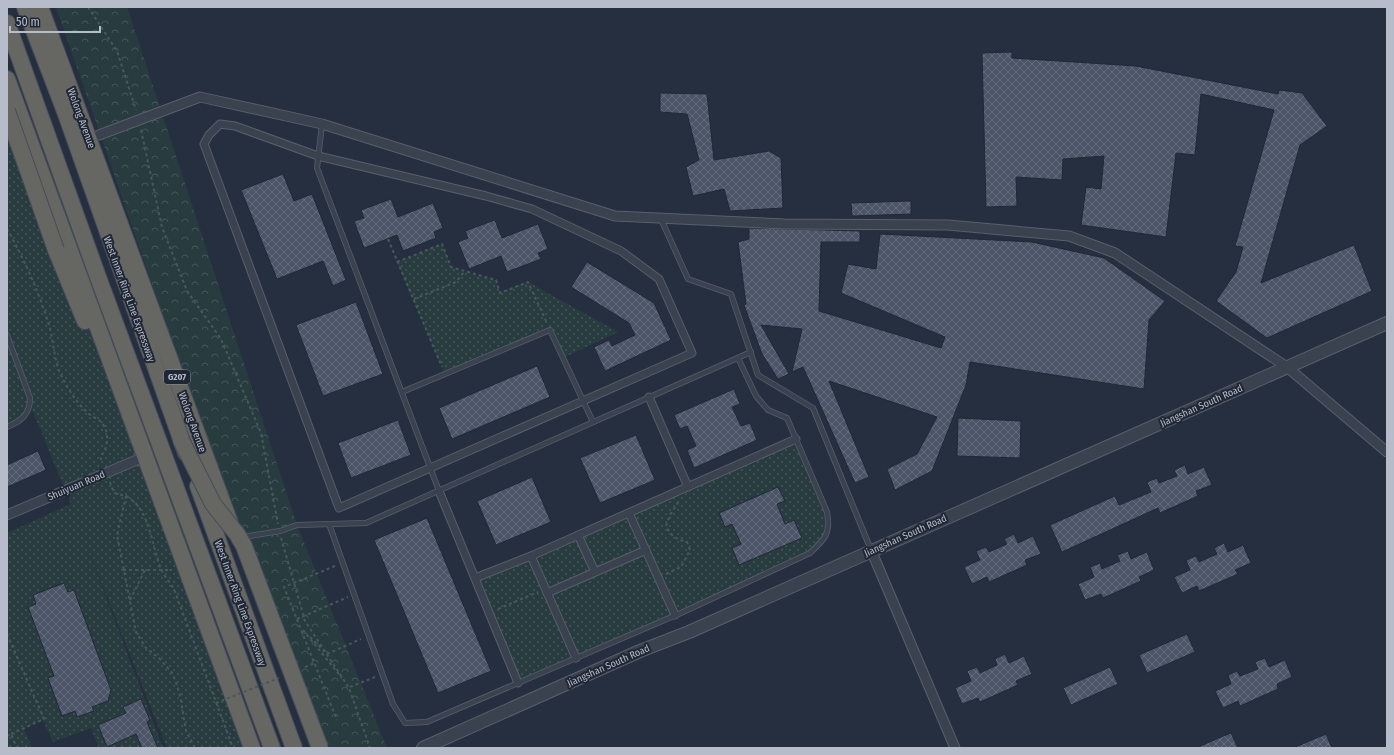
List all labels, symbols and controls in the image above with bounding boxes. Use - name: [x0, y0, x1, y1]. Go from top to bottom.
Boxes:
- scale bar: [10, 8, 100, 34]
- text: 50 m: [16, 15, 40, 29]
- street label: Wolong Avenue: [65, 87, 97, 150]
- street label: West Inner Ring Line Expressway: [101, 235, 158, 364]
- road number: G207: [164, 370, 190, 384]
- street label: Jiangshan South Road: [1158, 382, 1245, 430]
- street label: Wolong Avenue: [176, 391, 208, 454]
- street label: Shuiyuan Road: [46, 468, 107, 503]
- street label: Jiangshan South Road: [862, 512, 949, 560]
- street label: West Inner Ring Line Expressway: [212, 539, 269, 668]
- street label: Jiangshan South Road: [565, 642, 652, 690]

